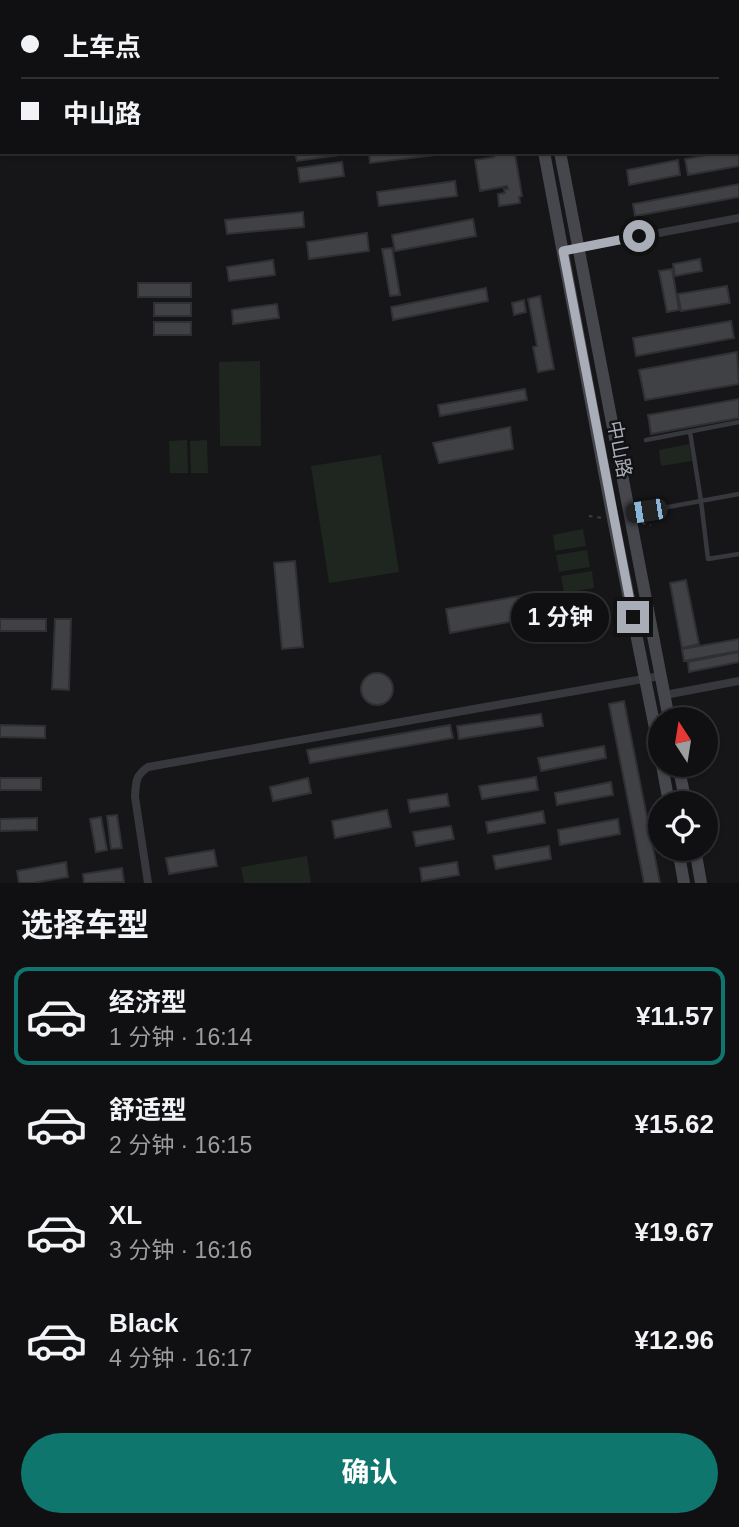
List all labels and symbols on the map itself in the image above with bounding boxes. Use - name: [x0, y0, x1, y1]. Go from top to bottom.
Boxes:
- route start: [623, 220, 655, 252]
- street label: 中山路: [604, 419, 635, 479]
- car: [624, 497, 669, 525]
- callout: 1 分钟: [510, 592, 608, 642]
- route end: [617, 601, 649, 633]
- north arrow: [648, 707, 718, 777]

